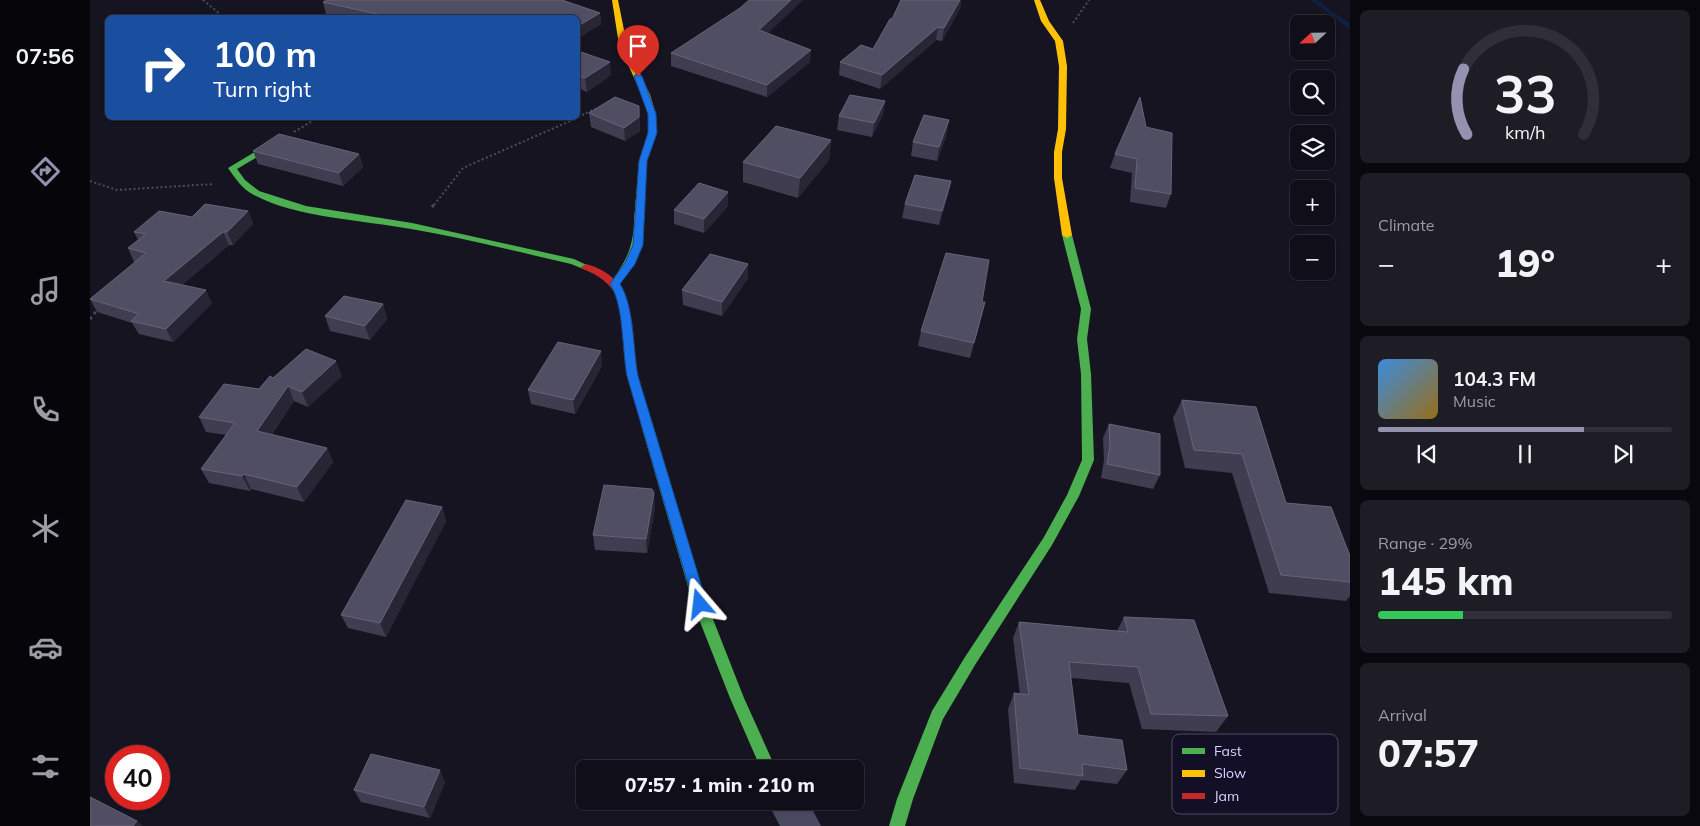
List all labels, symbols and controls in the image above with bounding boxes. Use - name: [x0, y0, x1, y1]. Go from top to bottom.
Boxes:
- north arrow: [1290, 15, 1335, 60]
- map controls: [1290, 15, 1335, 280]
- pin: [617, 25, 659, 76]
- text: 100 m: [213, 32, 317, 76]
- icon: arrive: [624, 32, 652, 60]
- icon: right: [130, 35, 195, 100]
- text: 07:56: [16, 42, 74, 70]
- text: 33: [1494, 61, 1556, 126]
- button: search: [1290, 70, 1335, 115]
- text: Turn right: [213, 75, 311, 103]
- text: km/h: [1505, 121, 1545, 143]
- button: layers: [1290, 125, 1335, 170]
- icon: directions: [28, 154, 63, 189]
- button: +: [1290, 180, 1335, 225]
- text: Climate: [1378, 215, 1434, 235]
- button: −: [1290, 235, 1335, 280]
- text: 19°: [1495, 239, 1555, 287]
- text: −: [1378, 246, 1395, 281]
- text: +: [1655, 246, 1672, 281]
- icon: music: [28, 273, 63, 308]
- text: 104.3 FM: [1453, 367, 1536, 391]
- text: Music: [1453, 391, 1496, 411]
- icon: phone: [28, 392, 63, 427]
- icon: previous: [1413, 440, 1441, 468]
- icon: pause: [1511, 440, 1539, 468]
- icon: next: [1609, 440, 1637, 468]
- icon: climate: [28, 511, 63, 546]
- text: Range · 29%: [1378, 533, 1473, 553]
- text: 145 km: [1378, 557, 1514, 605]
- position arrow: [673, 577, 725, 629]
- icon: car: [28, 630, 63, 665]
- text: Arrival: [1378, 705, 1427, 725]
- text: 07:57: [1378, 729, 1479, 777]
- legend: [1172, 734, 1338, 814]
- text: Fast: [1214, 742, 1242, 760]
- speed limit sign: 40: [105, 745, 170, 810]
- icon: filters: [28, 749, 63, 784]
- text: Slow: [1214, 764, 1246, 782]
- text: 07:57 · 1 min · 210 m: [625, 773, 815, 797]
- text: Jam: [1214, 787, 1239, 805]

